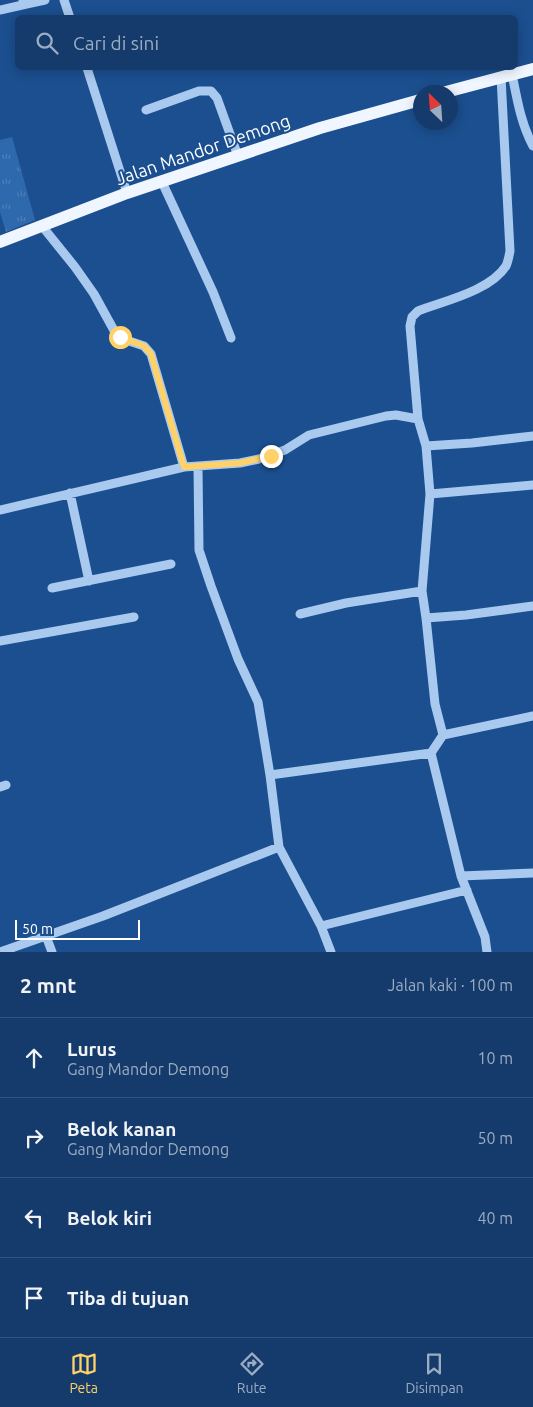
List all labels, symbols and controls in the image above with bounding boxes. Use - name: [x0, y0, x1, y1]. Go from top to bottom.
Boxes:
- search box: [15, 15, 518, 70]
- icon: search: [33, 29, 61, 57]
- text: Cari di sini: [73, 32, 159, 54]
- north arrow: [413, 85, 458, 130]
- street label: Jalan Mandor Demong: [113, 110, 292, 188]
- route start: [109, 326, 132, 349]
- route end: [260, 445, 283, 468]
- scale bar: [15, 917, 140, 940]
- text: 50 m: [22, 921, 53, 937]
- text: 2 mnt: [20, 973, 76, 997]
- text: Jalan kaki · 100 m: [388, 976, 513, 994]
- text: Lurus: [67, 1038, 116, 1060]
- icon: ahead: [20, 1044, 48, 1072]
- text: 10 m: [477, 1049, 513, 1067]
- text: Gang Mandor Demong: [67, 1060, 229, 1078]
- text: Belok kanan: [67, 1118, 176, 1140]
- icon: right: [20, 1124, 48, 1152]
- text: 50 m: [477, 1129, 513, 1147]
- text: Gang Mandor Demong: [67, 1140, 229, 1158]
- icon: left: [20, 1204, 48, 1232]
- text: Belok kiri: [67, 1207, 152, 1229]
- text: 40 m: [477, 1209, 513, 1227]
- icon: arrive: [20, 1284, 48, 1312]
- text: Tiba di tujuan: [67, 1287, 189, 1309]
- tab: Peta: [69, 1350, 98, 1396]
- tab: Rute: [237, 1350, 267, 1396]
- tab: Disimpan: [405, 1350, 464, 1396]

